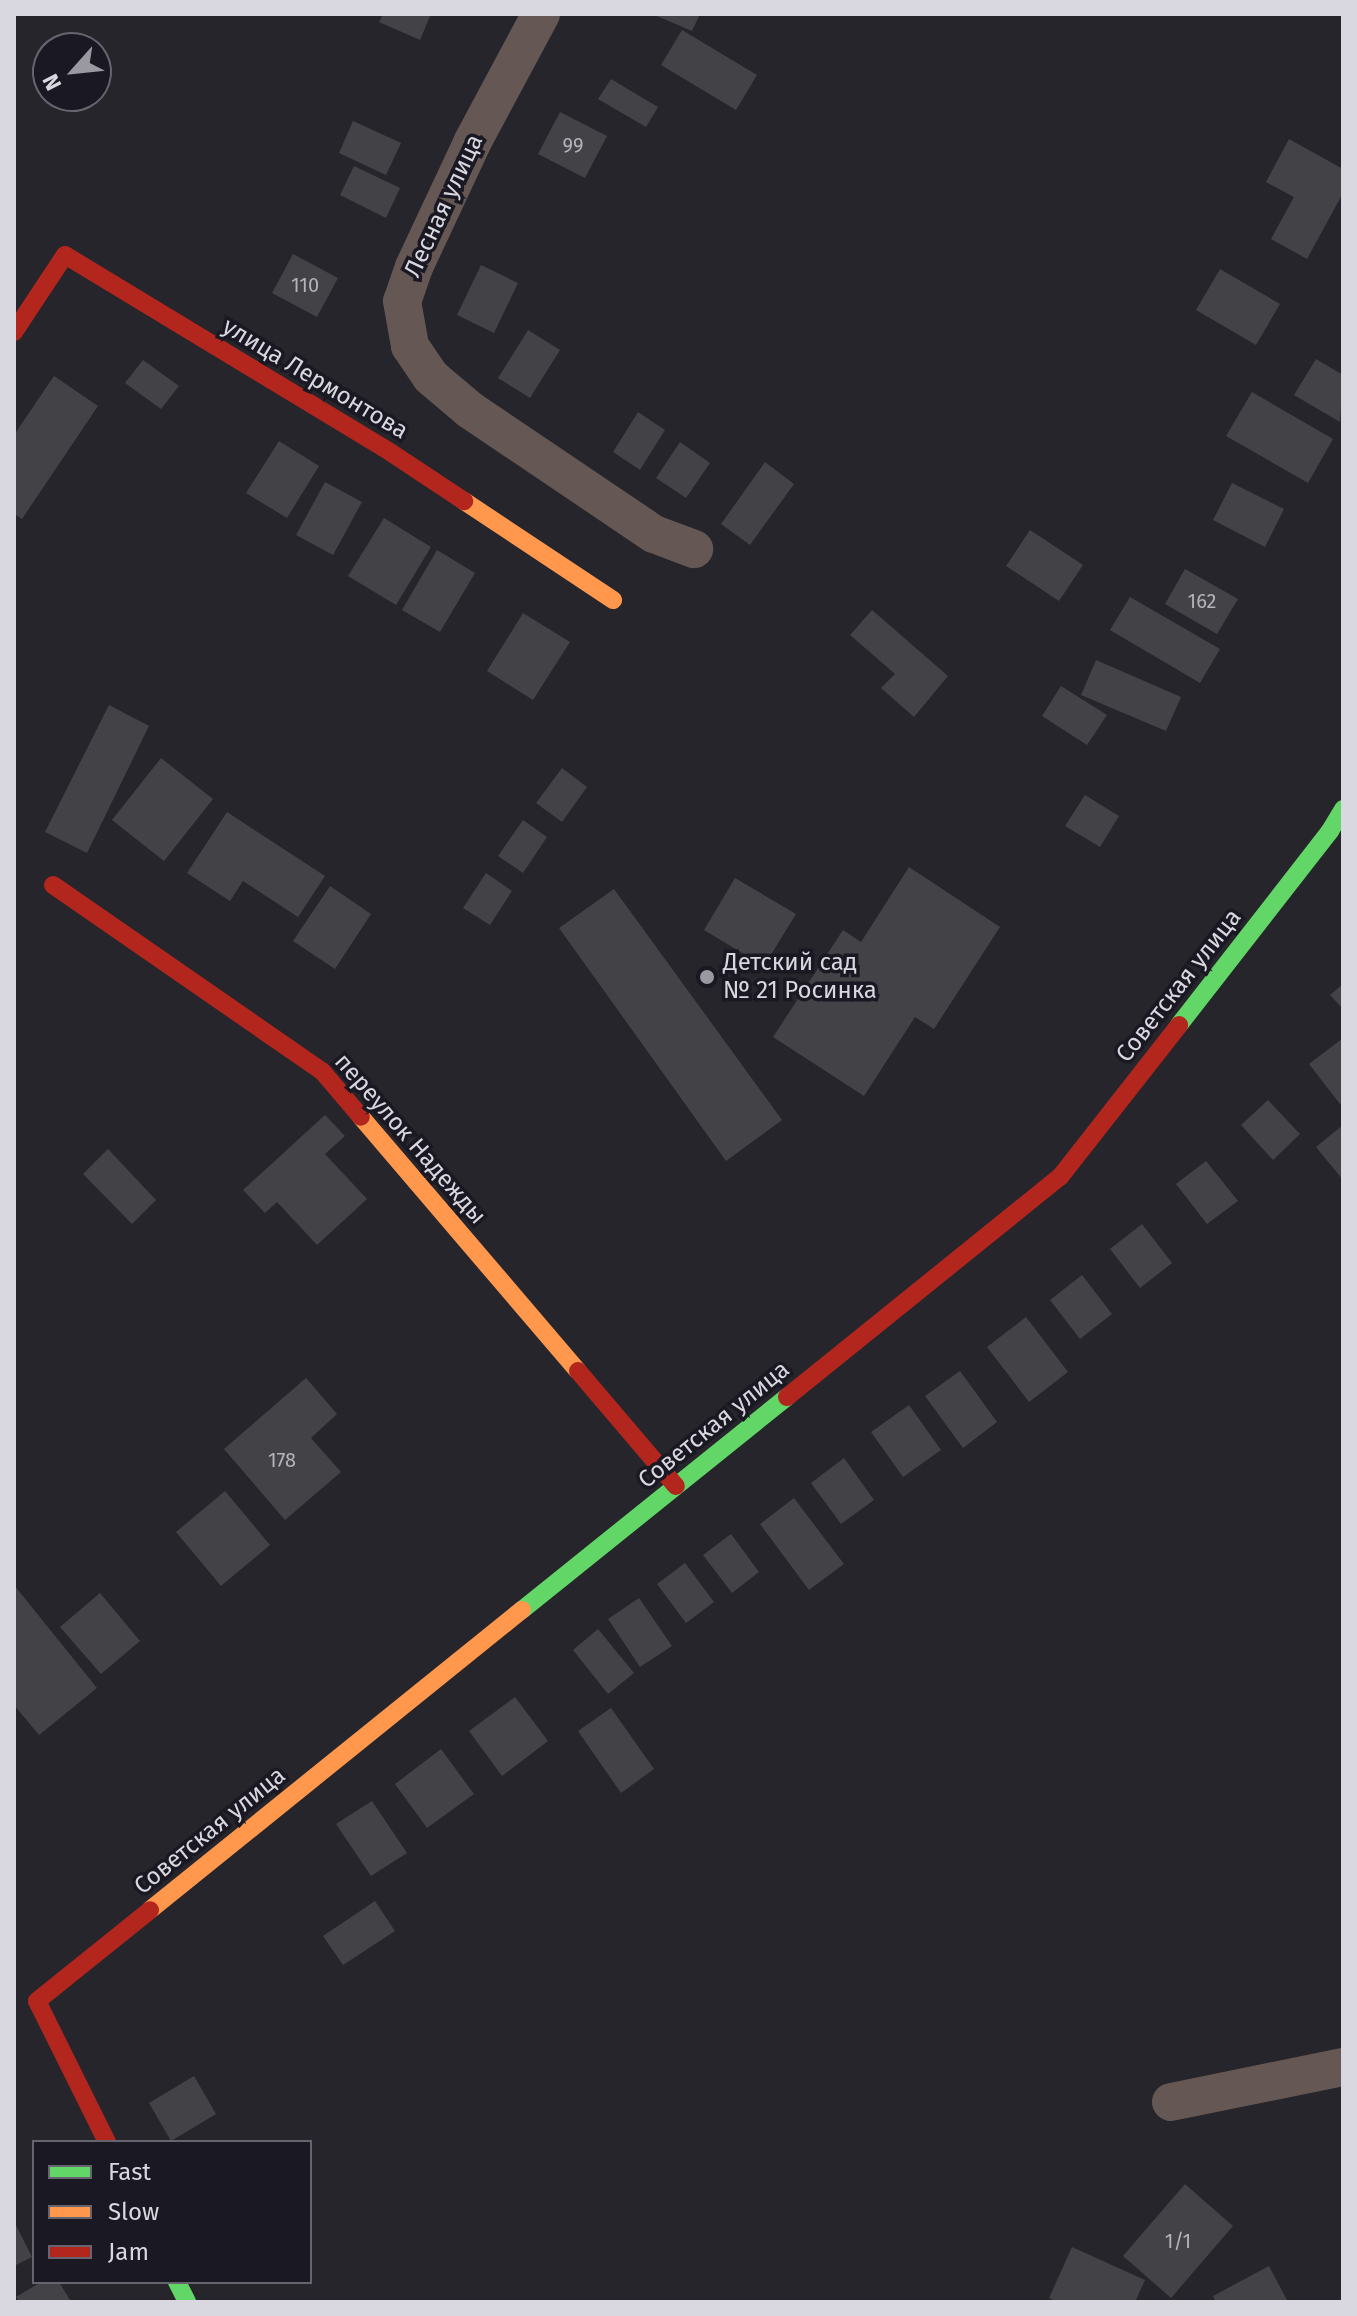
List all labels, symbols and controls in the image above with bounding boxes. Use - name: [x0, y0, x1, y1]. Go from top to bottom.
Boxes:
- north arrow: [32, 32, 112, 112]
- text: N: [37, 70, 67, 95]
- street label: Лесная улица: [398, 130, 490, 282]
- house number: 99: [563, 133, 583, 157]
- house number: 110: [291, 273, 319, 297]
- street label: улица Лермонтова: [217, 312, 413, 446]
- house number: 162: [1188, 589, 1216, 613]
- street label: Советская улица: [1110, 904, 1248, 1068]
- place label: Детский сад № 21 Росинка: [723, 949, 877, 1005]
- marker: Детский сад № 21 Росинка: [698, 968, 716, 986]
- street label: переулок Надежды: [328, 1048, 492, 1230]
- street label: Советская улица: [633, 1355, 795, 1495]
- house number: 178: [268, 1448, 296, 1472]
- street label: Советская улица: [129, 1761, 291, 1901]
- legend: [32, 2140, 312, 2284]
- text: Fast: [108, 2158, 151, 2186]
- text: Slow: [108, 2198, 159, 2226]
- house number: 1/1: [1165, 2229, 1191, 2253]
- text: Jam: [108, 2238, 149, 2266]

